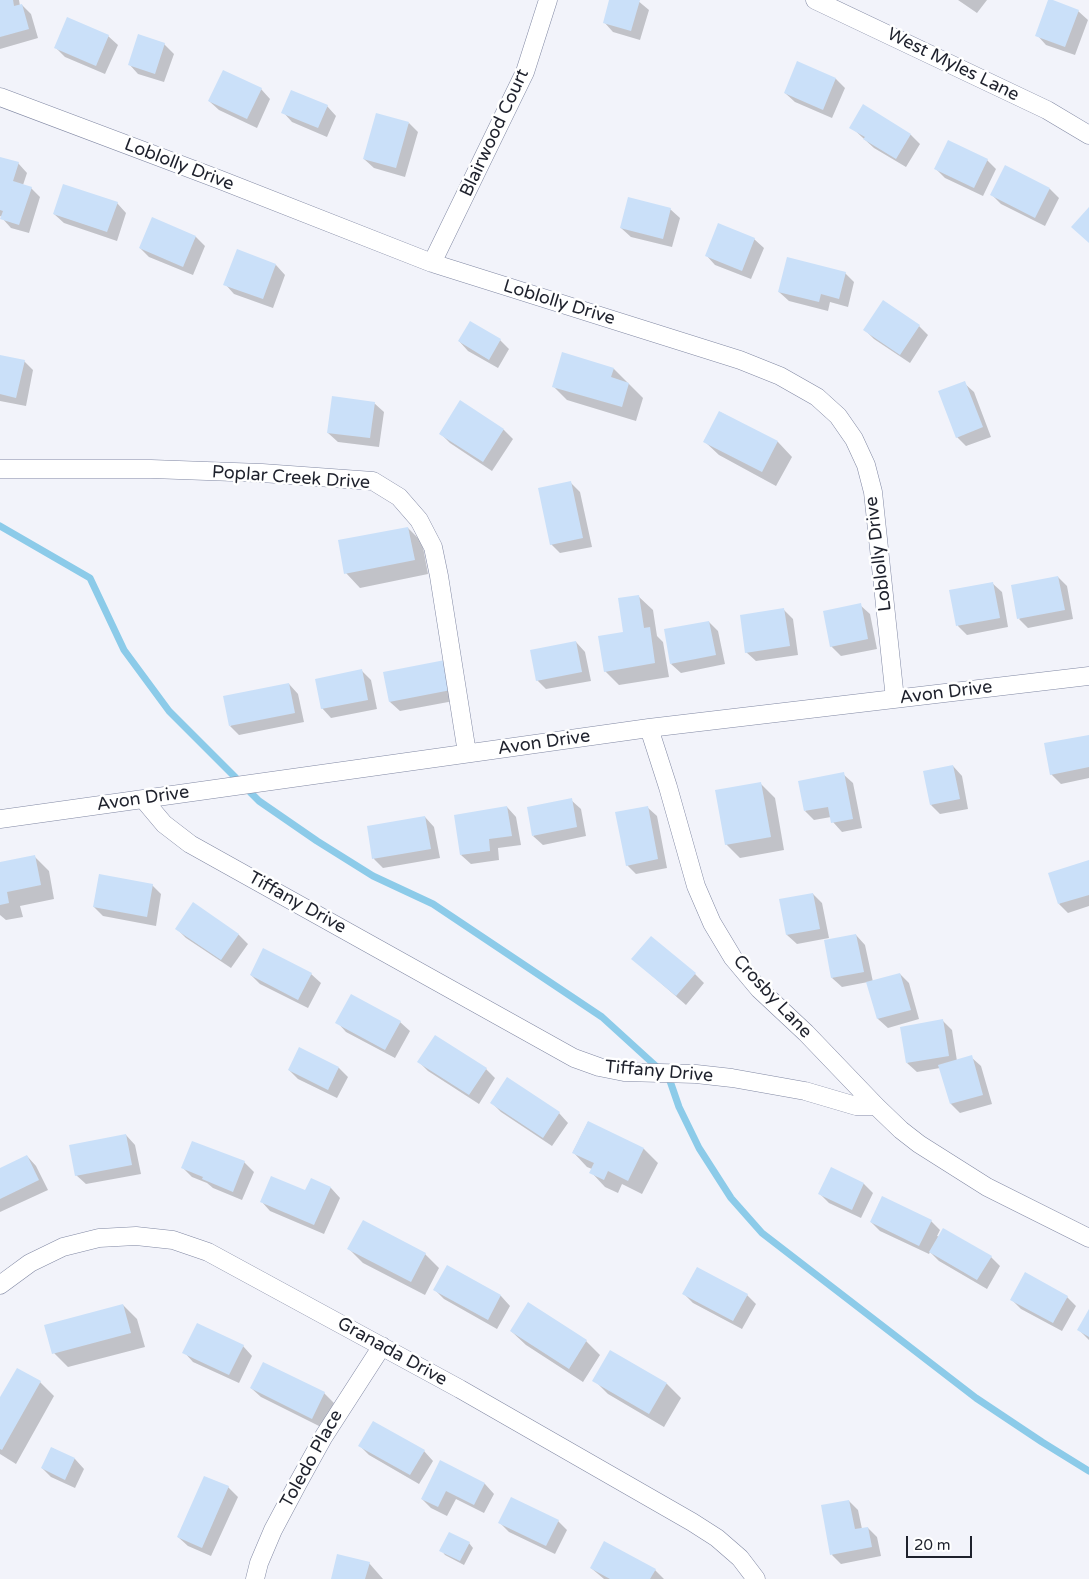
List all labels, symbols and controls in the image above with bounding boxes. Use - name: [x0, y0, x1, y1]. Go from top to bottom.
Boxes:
- street label: West Myles Lane: [883, 24, 1023, 106]
- street label: Blairwood Court: [456, 66, 534, 200]
- street label: Loblolly Drive: [121, 134, 237, 196]
- street label: Loblolly Drive: [501, 276, 617, 330]
- street label: Poplar Creek Drive: [211, 462, 371, 494]
- street label: Loblolly Drive: [861, 495, 897, 613]
- street label: Avon Drive: [898, 677, 994, 709]
- street label: Avon Drive: [496, 726, 592, 760]
- street label: Avon Drive: [95, 782, 191, 816]
- street label: Tiffany Drive: [244, 867, 350, 939]
- street label: Crosby Lane: [728, 951, 816, 1043]
- street label: Tiffany Drive: [604, 1057, 714, 1087]
- street label: Granada Drive: [333, 1313, 451, 1391]
- street label: Toledo Place: [276, 1406, 348, 1512]
- scale bar: [909, 1526, 975, 1558]
- text: 20 m: [914, 1536, 951, 1554]

